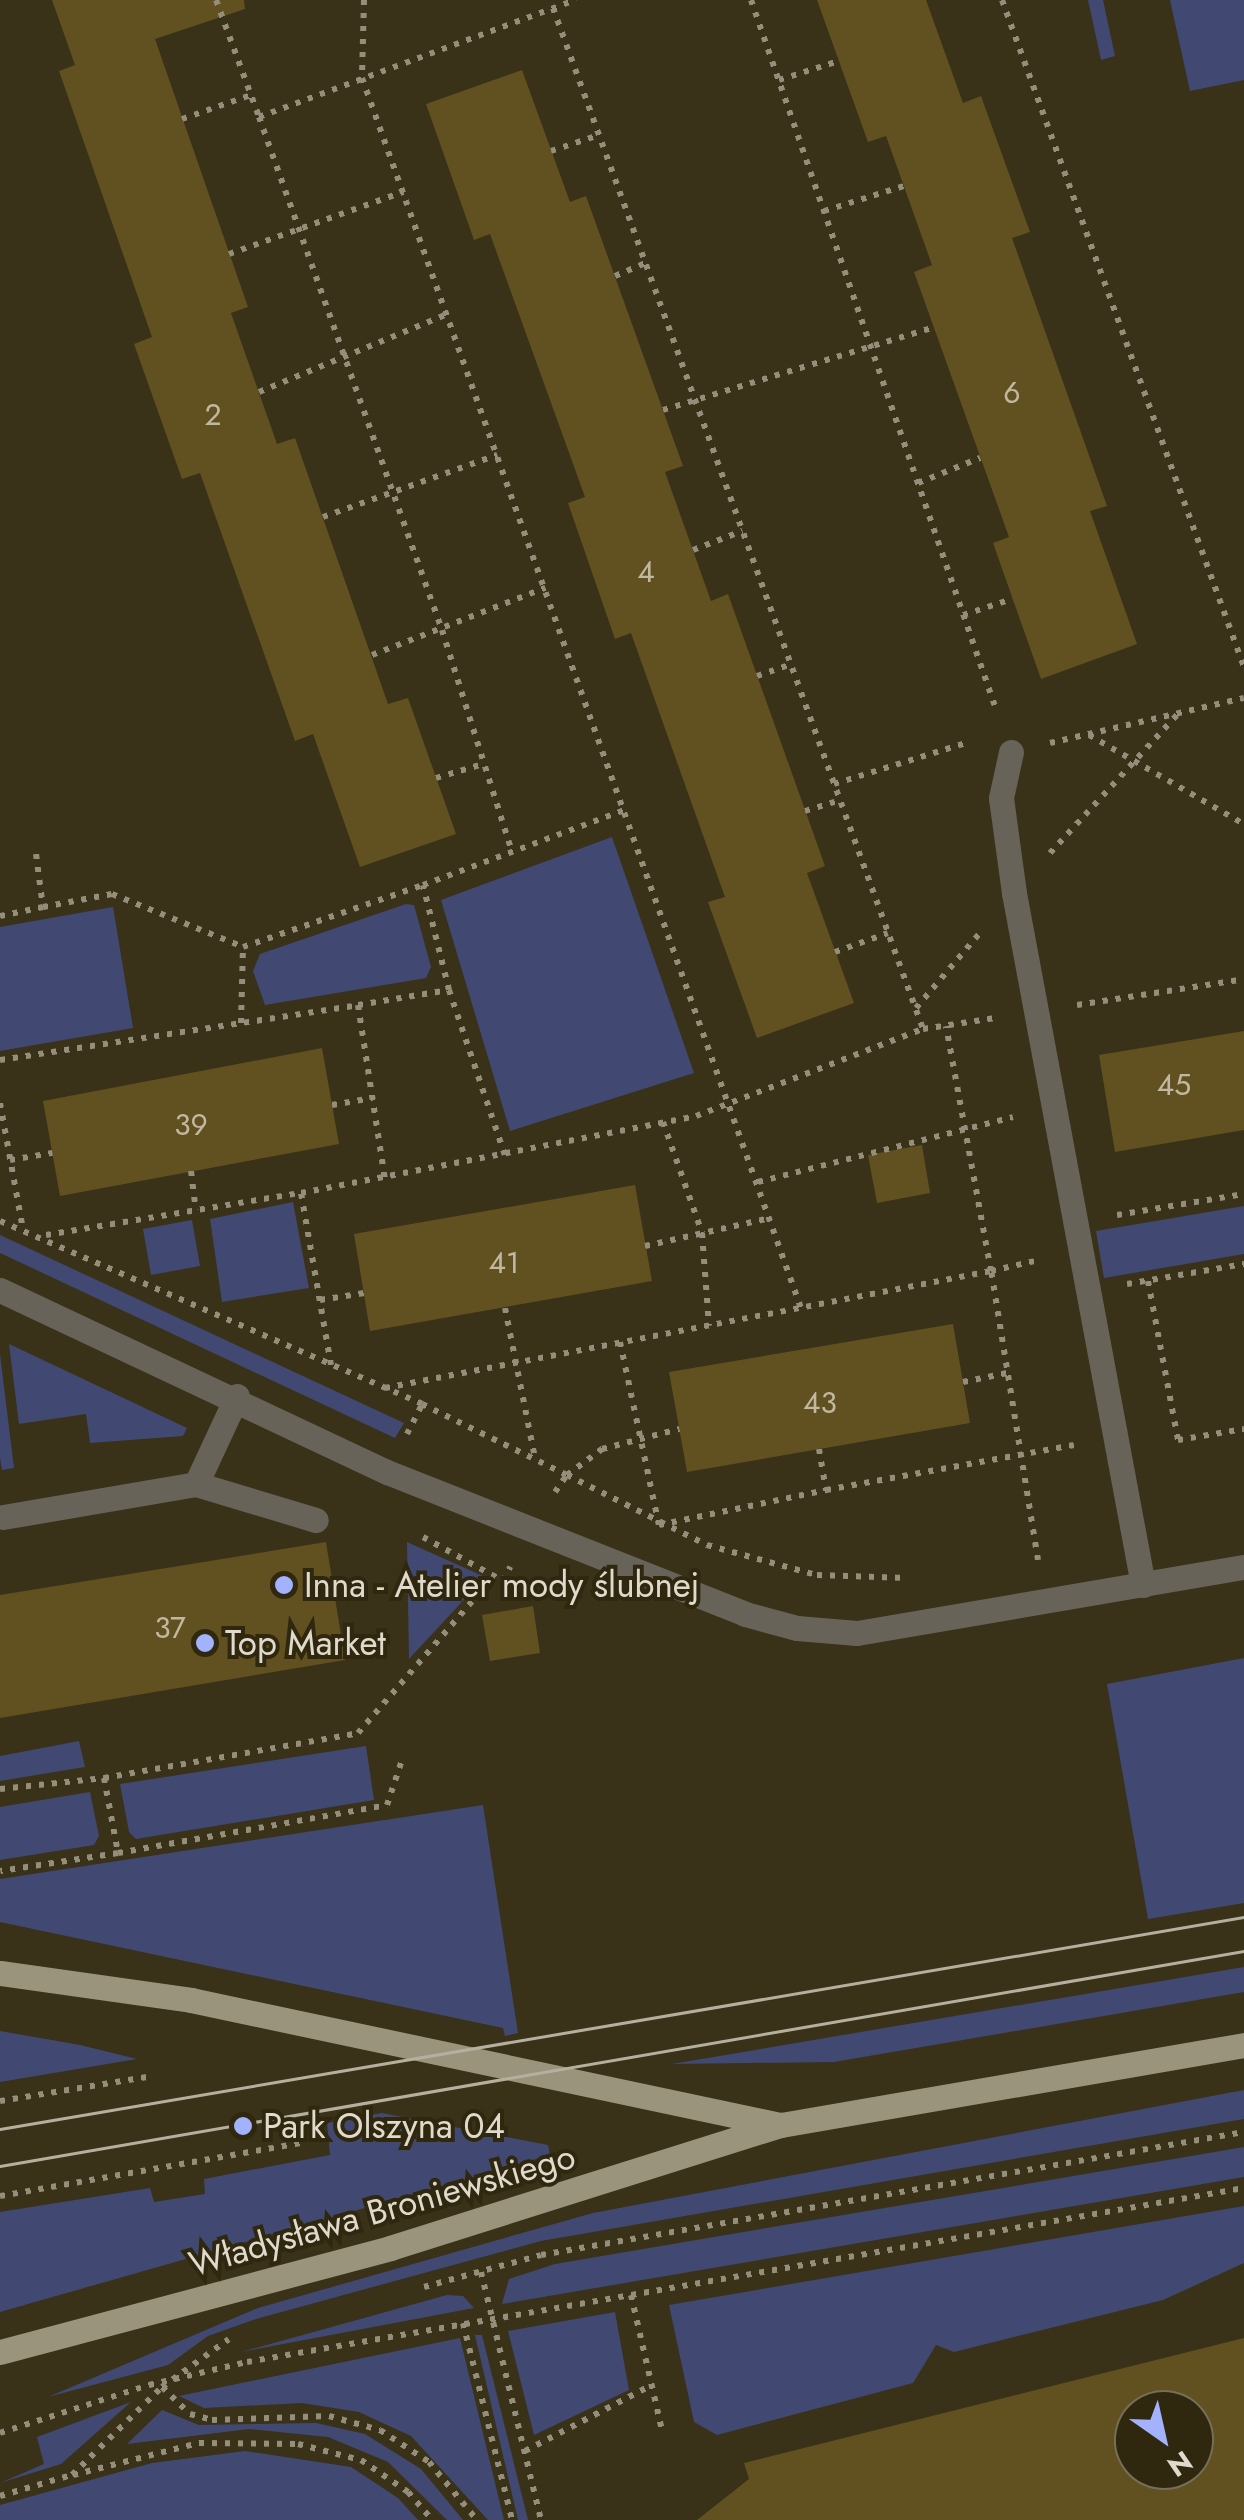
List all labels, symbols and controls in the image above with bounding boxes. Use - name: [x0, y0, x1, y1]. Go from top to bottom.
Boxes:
- house number: 6: [1003, 375, 1021, 411]
- house number: 2: [204, 397, 222, 433]
- house number: 4: [637, 554, 655, 590]
- house number: 45: [1157, 1067, 1191, 1103]
- house number: 39: [174, 1107, 208, 1143]
- house number: 41: [489, 1245, 519, 1281]
- house number: 43: [803, 1385, 837, 1421]
- place label: Inna - Atelier mody ślubnej: [304, 1564, 700, 1606]
- marker: Inna - Atelier mody ślubnej: [273, 1574, 295, 1596]
- house number: 37: [154, 1610, 186, 1646]
- place label: Top Market: [225, 1622, 386, 1664]
- marker: Top Market: [194, 1632, 216, 1654]
- place label: Park Olszyna 04: [263, 2105, 505, 2147]
- marker: Park Olszyna 04: [232, 2115, 254, 2137]
- street label: Władysława Broniewskiego: [184, 2135, 580, 2285]
- north arrow: [1114, 2390, 1214, 2490]
- text: N: [1159, 2440, 1201, 2487]

